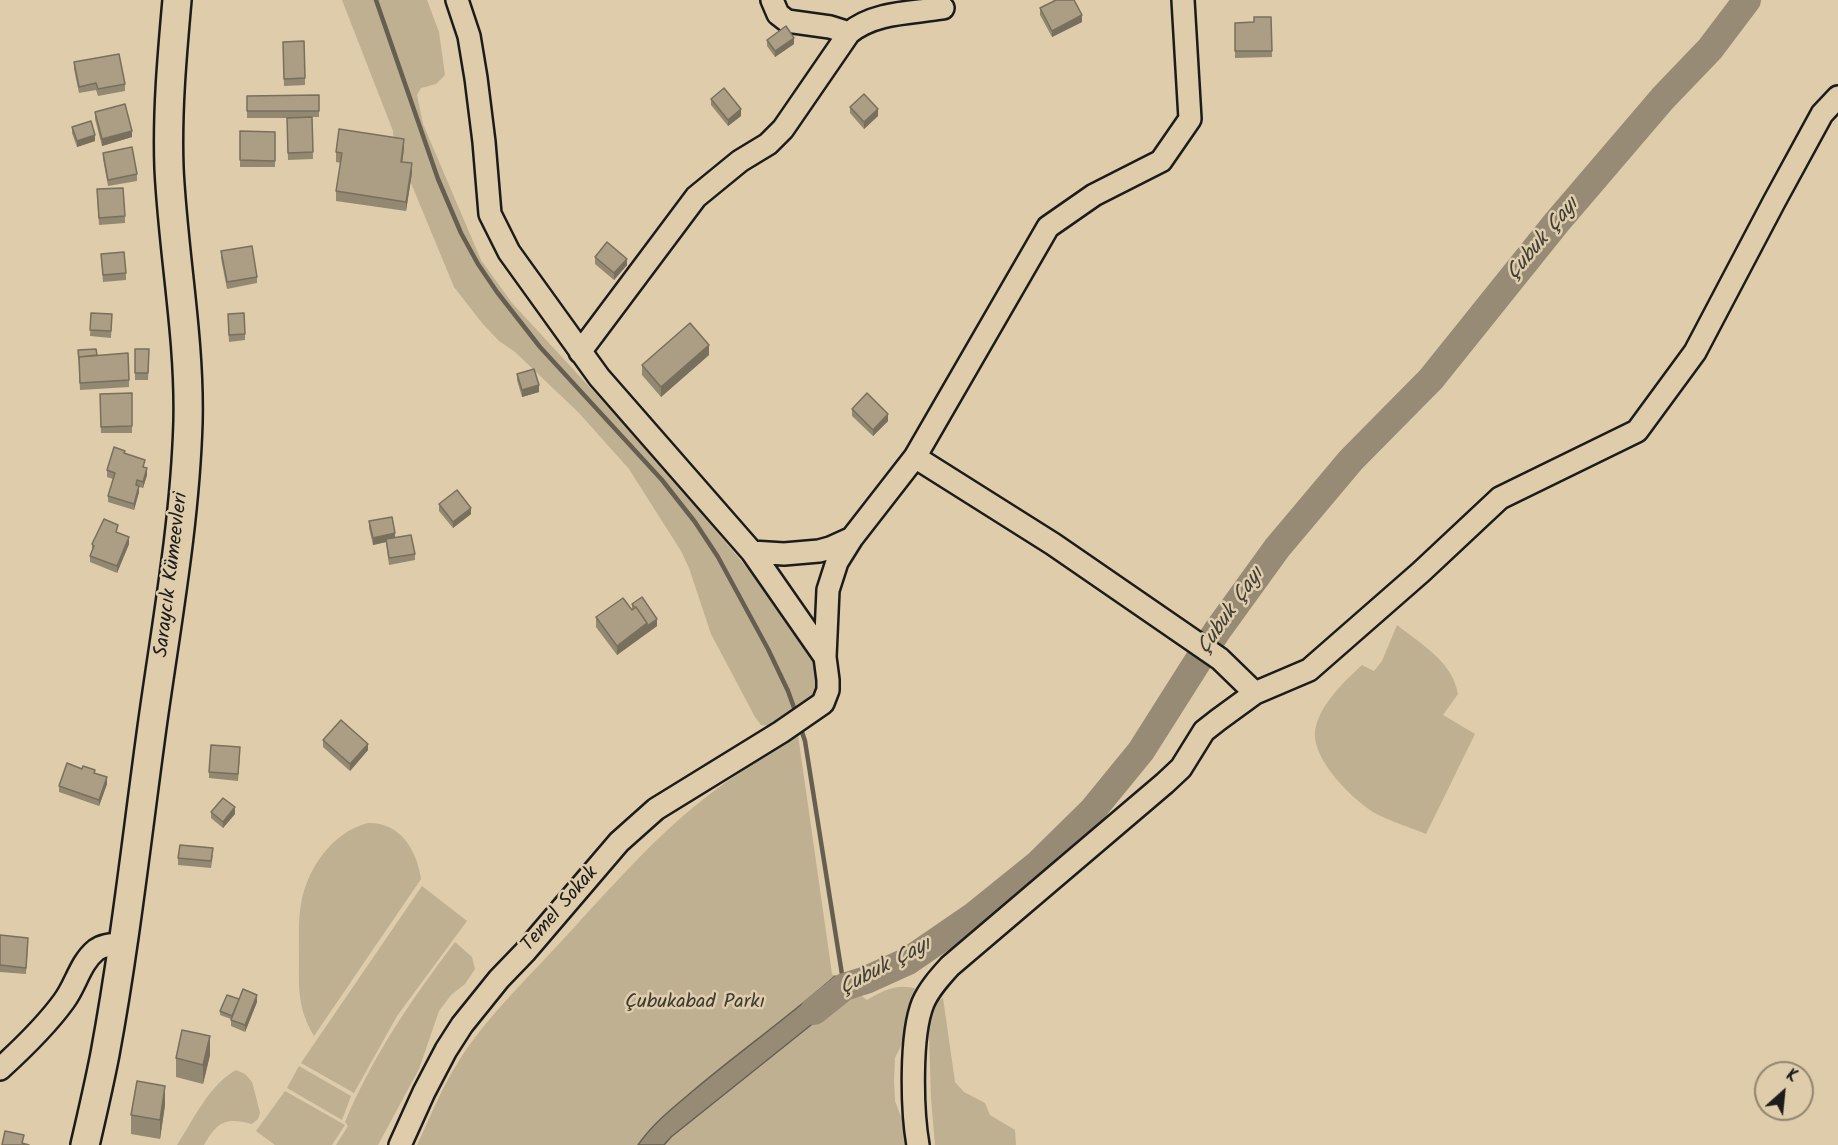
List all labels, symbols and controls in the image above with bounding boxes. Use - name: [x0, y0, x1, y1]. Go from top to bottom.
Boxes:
- water label: Çubuk Çayı: [1502, 194, 1586, 286]
- street label: Saraycık Kümeevleri: [151, 491, 195, 659]
- water label: Çubuk Çayı: [1193, 564, 1271, 660]
- street label: Temel Sokak: [517, 862, 605, 958]
- water label: Çubuk Çayı: [836, 933, 936, 1003]
- park label: Çubukabad Parkı: [625, 992, 765, 1016]
- north arrow: [1754, 1061, 1814, 1121]
- text: K: [1782, 1063, 1801, 1090]

